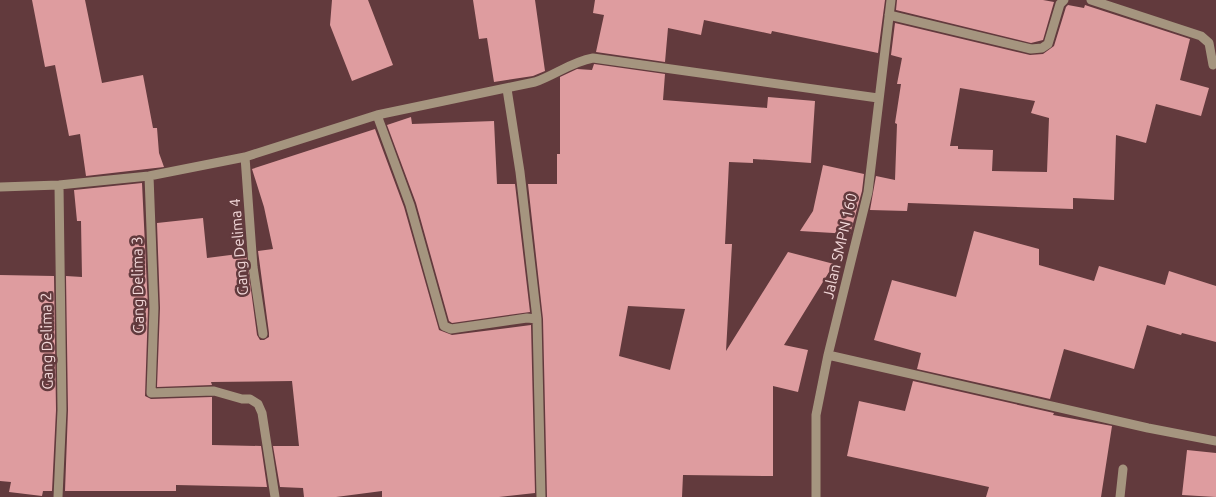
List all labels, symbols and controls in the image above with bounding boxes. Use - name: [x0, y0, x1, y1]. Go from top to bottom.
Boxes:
- street label: Jalan SMPN 160: [819, 191, 860, 300]
- street label: Gang Delima 4: [226, 198, 251, 296]
- street label: Gang Delima 3: [128, 236, 147, 334]
- street label: Gang Delima 2: [37, 292, 56, 390]

